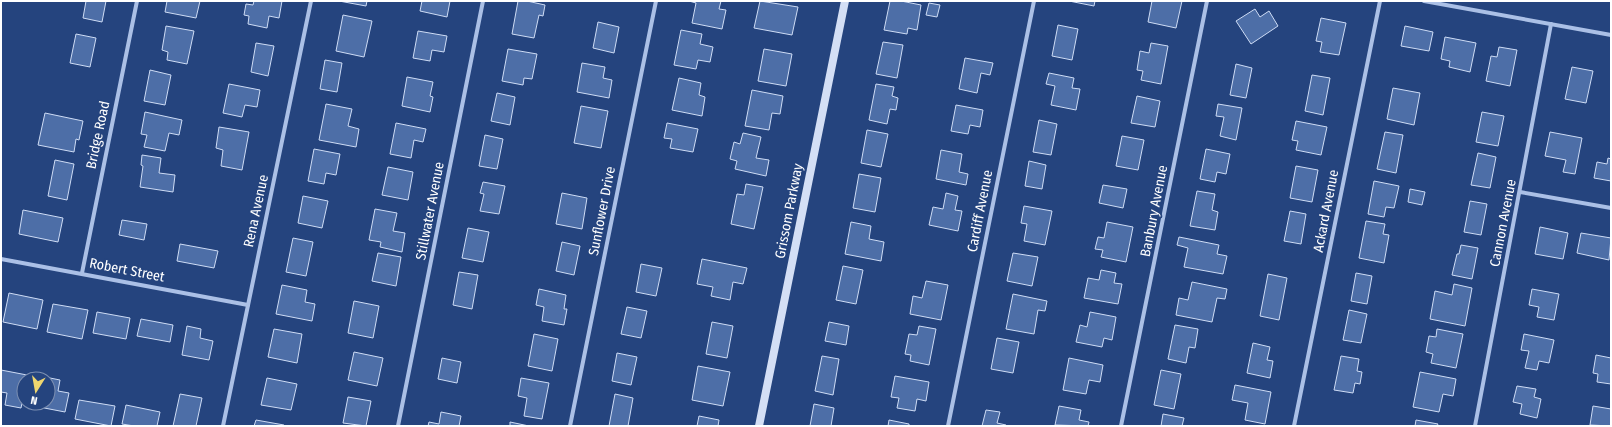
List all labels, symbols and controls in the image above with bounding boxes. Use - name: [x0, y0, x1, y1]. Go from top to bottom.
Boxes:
- street label: Bridge Road: [82, 99, 114, 171]
- street label: Stillwater Avenue: [412, 160, 448, 262]
- street label: Grissom Parkway: [771, 161, 807, 260]
- street label: Banbury Avenue: [1137, 164, 1171, 258]
- street label: Sunflower Drive: [585, 165, 619, 257]
- street label: Cardiff Avenue: [964, 168, 996, 254]
- street label: Ackard Avenue: [1310, 168, 1342, 254]
- street label: Rena Avenue: [240, 173, 272, 249]
- street label: Cannon Avenue: [1486, 178, 1520, 268]
- street label: Robert Street: [88, 254, 166, 286]
- north arrow: [16, 371, 56, 411]
- text: N: [30, 393, 39, 407]

